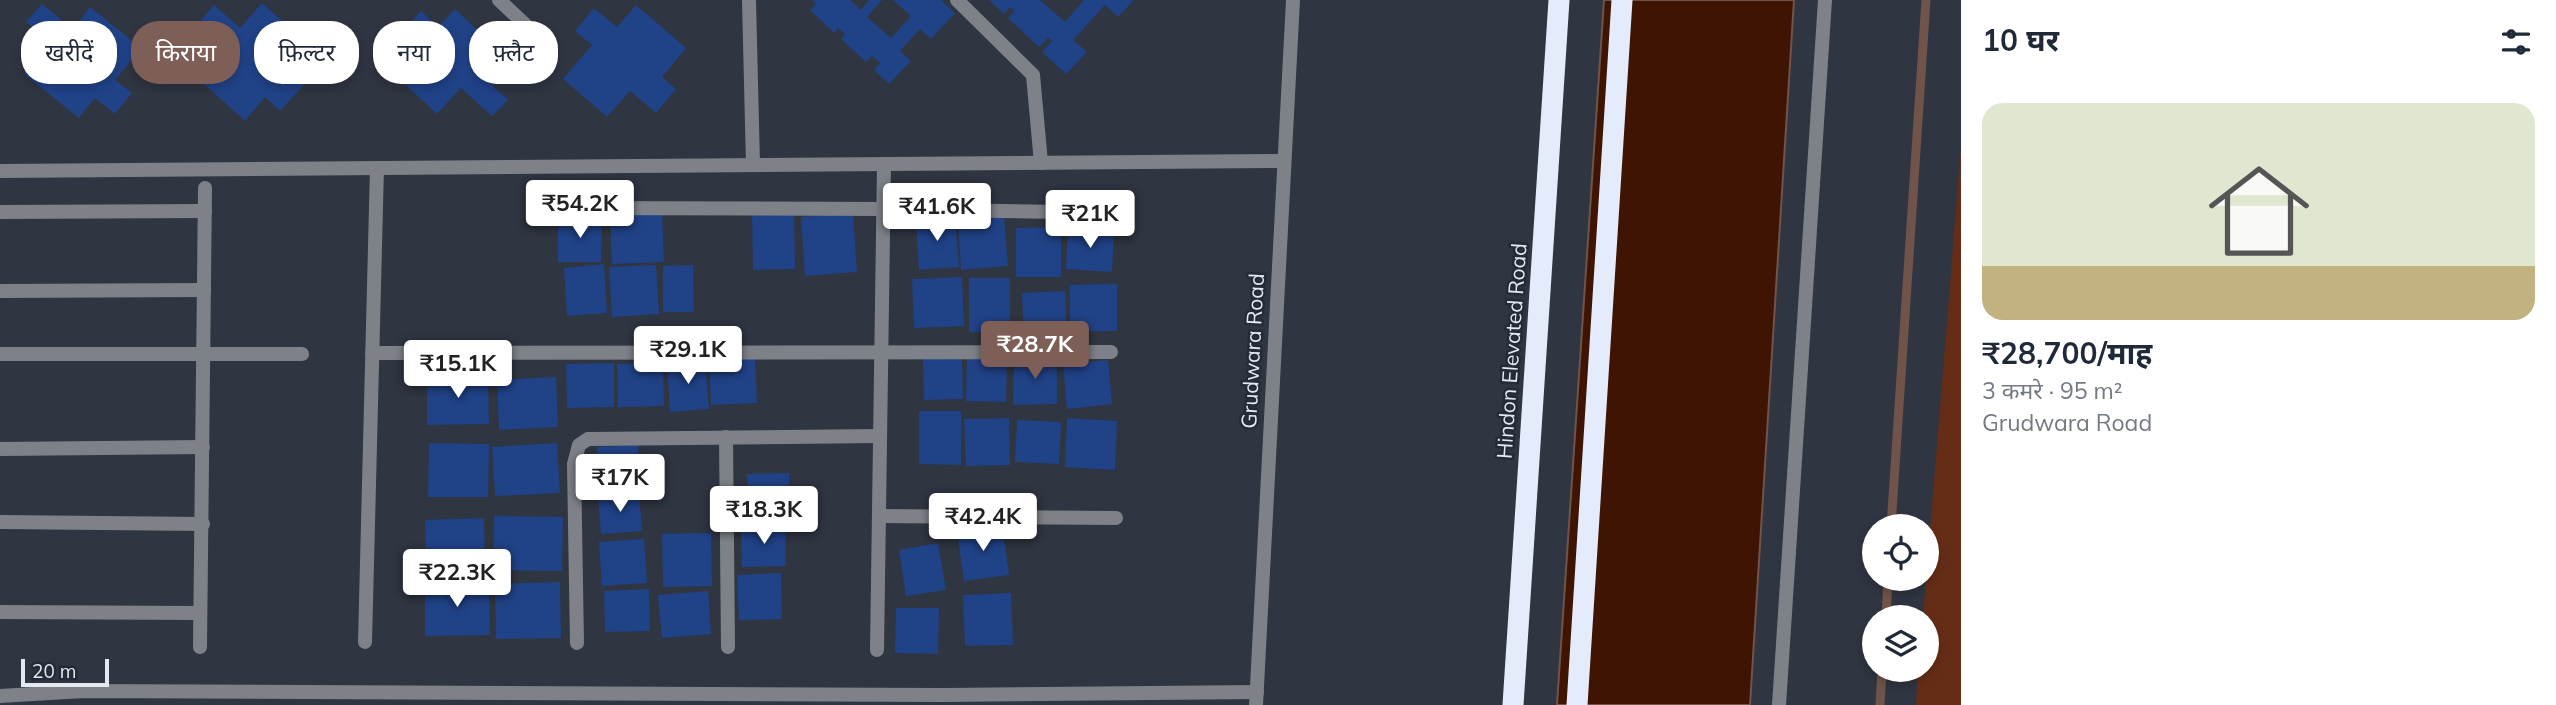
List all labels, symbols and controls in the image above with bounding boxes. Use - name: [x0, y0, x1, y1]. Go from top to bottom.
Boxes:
- chip: खरीदें: [21, 21, 117, 84]
- chip: किराया: [131, 21, 240, 84]
- chip: फ़िल्टर: [254, 21, 359, 84]
- chip: नया: [373, 21, 455, 84]
- chip: फ़्लैट: [469, 21, 558, 84]
- text: 10 घर: [1982, 21, 2059, 59]
- icon: filters: [2497, 23, 2535, 61]
- icon: home: [2196, 148, 2322, 274]
- pin: ₹54.2K: [523, 180, 637, 240]
- pin: ₹41.6K: [880, 184, 994, 243]
- text: ₹54.2K: [542, 188, 618, 217]
- pin: ₹21K: [1049, 190, 1131, 250]
- text: ₹41.6K: [899, 191, 975, 220]
- text: ₹21K: [1062, 198, 1118, 227]
- street label: Hindon Elevated Road: [1490, 242, 1532, 460]
- street label: Grudwara Road: [1235, 273, 1269, 429]
- pin: ₹28.7K: [978, 322, 1092, 381]
- pin: ₹29.1K: [631, 326, 745, 386]
- text: ₹28.7K: [997, 329, 1073, 358]
- text: ₹29.1K: [650, 334, 726, 363]
- text: ₹28,700/माह: [1982, 334, 2152, 372]
- pin: ₹15.1K: [401, 340, 515, 400]
- text: ₹15.1K: [420, 348, 496, 377]
- text: 3 कमरे · 95 m²: [1982, 376, 2122, 405]
- text: Grudwara Road: [1982, 408, 2152, 437]
- pin: ₹17K: [579, 454, 661, 514]
- text: ₹17K: [592, 462, 648, 491]
- pin: ₹18.3K: [707, 486, 821, 546]
- text: ₹18.3K: [726, 494, 802, 523]
- pin: ₹42.4K: [926, 494, 1040, 553]
- text: ₹42.4K: [945, 501, 1021, 530]
- map controls: [1862, 514, 1939, 682]
- button: locate: [1862, 514, 1939, 591]
- pin: ₹22.3K: [400, 550, 514, 609]
- text: ₹22.3K: [419, 557, 495, 586]
- button: layers: [1862, 605, 1939, 682]
- scale bar: [21, 656, 108, 688]
- text: 20 m: [32, 659, 76, 683]

